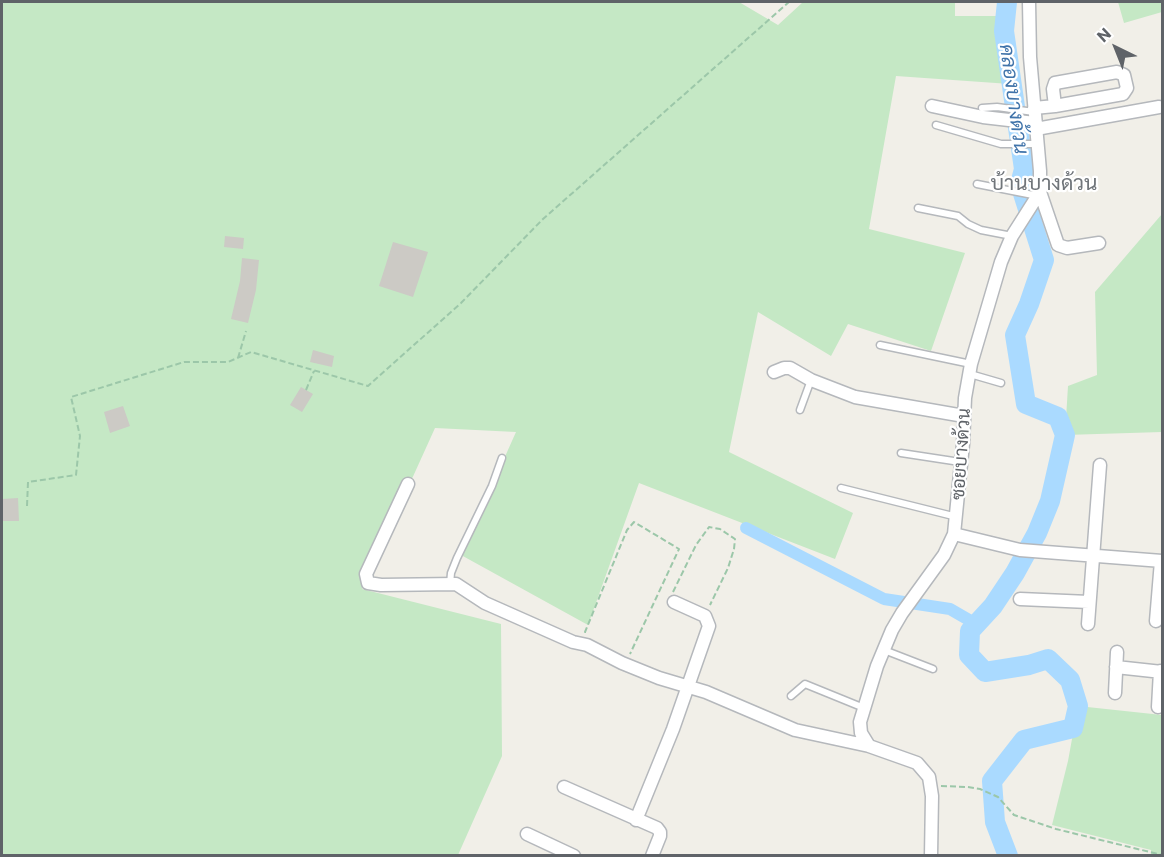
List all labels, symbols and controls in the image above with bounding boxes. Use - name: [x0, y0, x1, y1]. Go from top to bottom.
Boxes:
- north arrow: [1086, 18, 1146, 78]
- text: N: [1093, 23, 1114, 46]
- water label: คลองบางด้วน: [994, 42, 1034, 156]
- district label: บ้านบางด้วน: [991, 170, 1097, 196]
- street label: ซอยบางด้วน: [947, 407, 975, 501]

